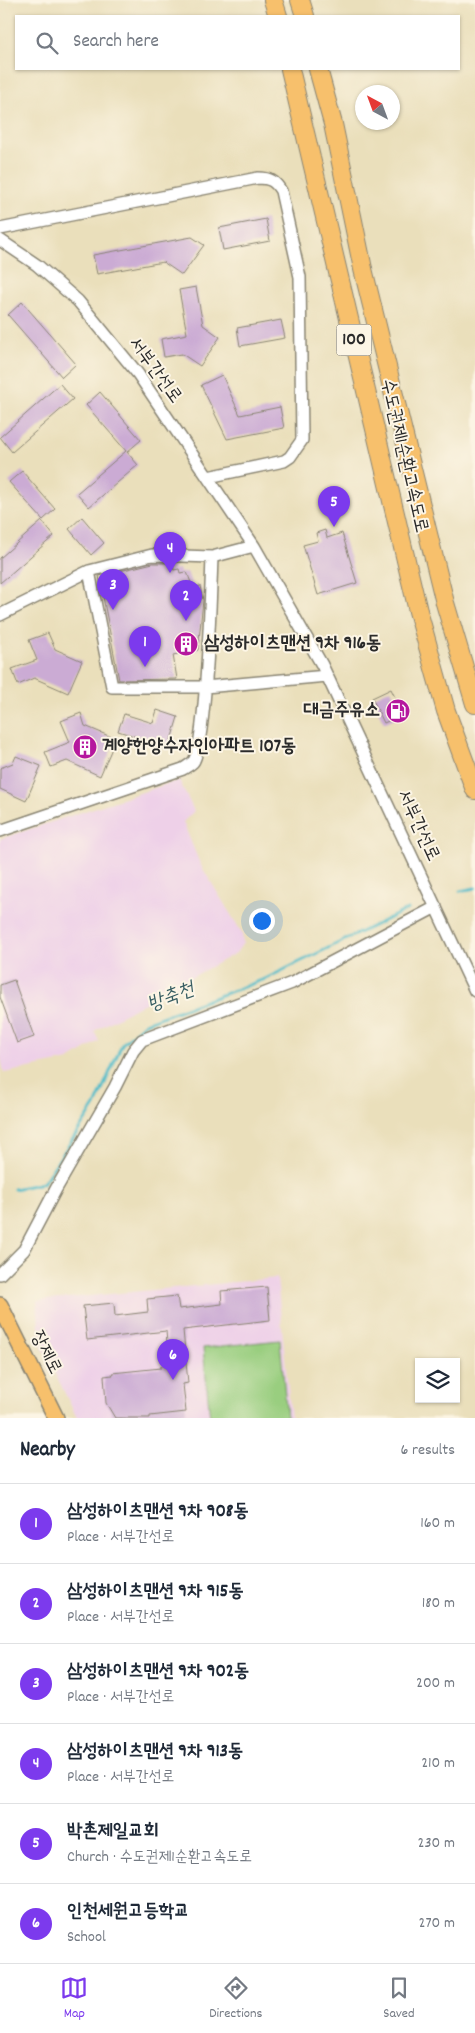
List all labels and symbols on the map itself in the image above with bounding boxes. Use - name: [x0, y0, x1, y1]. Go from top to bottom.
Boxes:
- north arrow: [355, 85, 400, 130]
- road number: 100: [336, 324, 372, 356]
- street label: 서부간선로: [121, 332, 187, 410]
- street label: 수도권제1순환고속도로: [372, 376, 434, 536]
- pin: 5: [318, 486, 350, 527]
- pin: 4: [154, 532, 186, 573]
- pin: 3: [97, 569, 129, 610]
- pin: 2: [170, 580, 202, 621]
- pin: 1: [129, 626, 161, 667]
- building icon: 삼성하이츠맨션 9차 916동: [173, 631, 199, 657]
- place label: 삼성하이츠맨션 9차 916동: [204, 631, 381, 658]
- place label: 대금주유소: [304, 698, 380, 725]
- fuel station icon: 대금주유소: [385, 698, 411, 724]
- building icon: 계양한양수자인아파트 107동: [72, 734, 98, 760]
- place label: 계양한양수자인아파트 107동: [102, 734, 296, 761]
- street label: 서부간선로: [389, 786, 445, 866]
- your location: [249, 908, 275, 934]
- water label: 방축천: [143, 976, 200, 1020]
- street label: 장제로: [23, 1326, 67, 1380]
- pin: 6: [157, 1339, 189, 1380]

